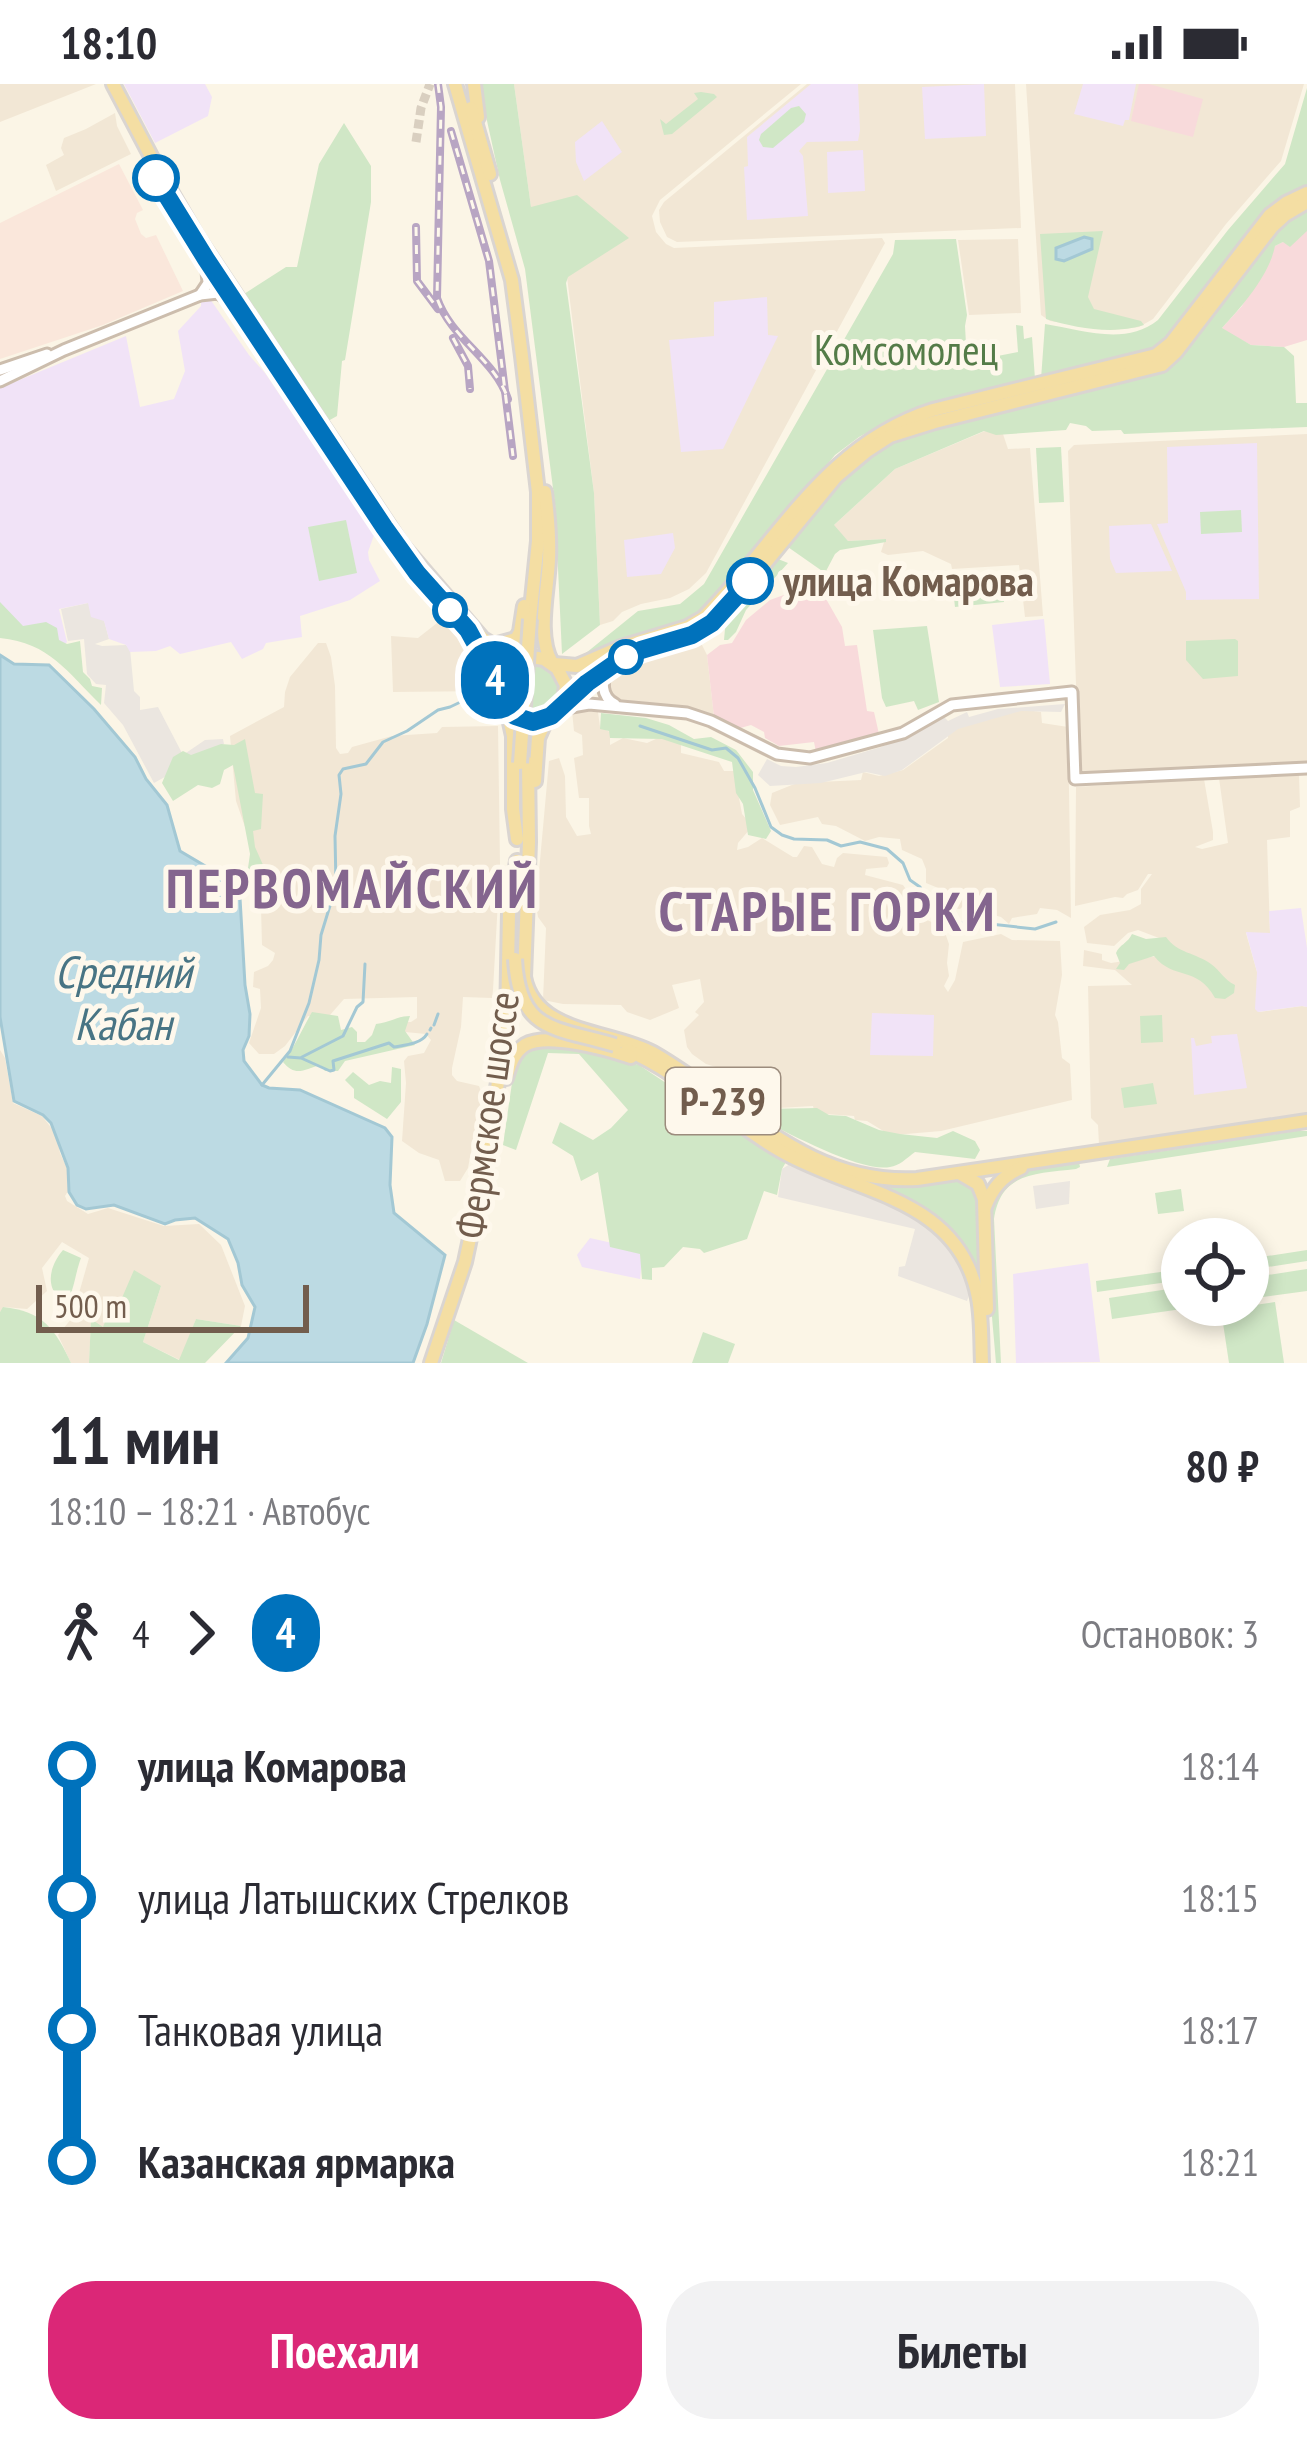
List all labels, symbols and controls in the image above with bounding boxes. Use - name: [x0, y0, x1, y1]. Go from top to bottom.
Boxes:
- text: 18:10: [60, 13, 157, 71]
- unlabelled marker: [134, 156, 178, 200]
- park label: Комсомолец: [814, 322, 998, 377]
- place label: улица Комарова: [782, 553, 1034, 608]
- marker: улица Комарова: [728, 559, 772, 603]
- unlabelled marker: [434, 594, 466, 626]
- line badge: 4: [456, 641, 534, 719]
- unlabelled marker: [610, 641, 642, 673]
- text: 4: [485, 652, 505, 707]
- district label: ПЕРВОМАЙСКИЙ: [166, 853, 540, 923]
- district label: СТАРЫЕ ГОРКИ: [659, 876, 997, 946]
- water label: Средний Кабан: [55, 942, 196, 1052]
- street label: Фермское шоссе: [442, 988, 531, 1242]
- road number: Р-239: [666, 1068, 780, 1134]
- map controls: [1161, 1218, 1269, 1326]
- button: locate: [1161, 1218, 1269, 1326]
- scale bar: [36, 1279, 309, 1332]
- text: 500 m: [54, 1284, 127, 1327]
- text: 11 мин: [48, 1397, 220, 1482]
- text: 80 ₽: [1185, 1436, 1259, 1494]
- text: 18:10 – 18:21 · Автобус: [48, 1485, 370, 1536]
- icon: walk: [48, 1600, 114, 1666]
- icon: forward: [168, 1600, 234, 1666]
- text: 4: [276, 1605, 296, 1660]
- text: 4: [132, 1608, 150, 1659]
- text: Остановок: 3: [1081, 1608, 1259, 1659]
- text: улица Комарова: [138, 1736, 407, 1794]
- text: 18:14: [1181, 1740, 1259, 1791]
- text: улица Латышских Стрелков: [138, 1868, 569, 1926]
- text: 18:15: [1181, 1872, 1259, 1923]
- text: Танковая улица: [138, 2000, 383, 2058]
- text: 18:17: [1181, 2004, 1259, 2055]
- text: Казанская ярмарка: [138, 2132, 455, 2190]
- text: 18:21: [1181, 2136, 1259, 2187]
- button: Поехали: [48, 2281, 642, 2419]
- button: Билеты: [666, 2281, 1259, 2419]

